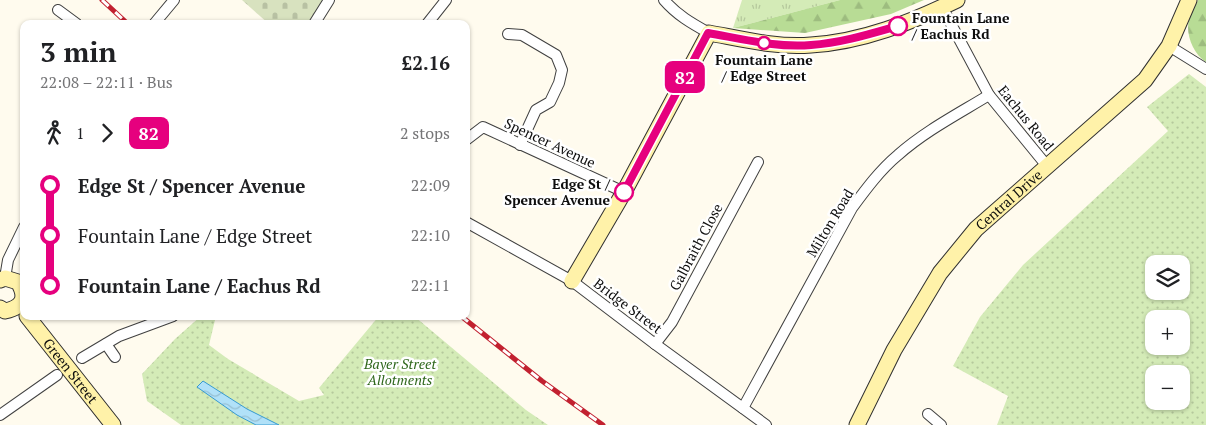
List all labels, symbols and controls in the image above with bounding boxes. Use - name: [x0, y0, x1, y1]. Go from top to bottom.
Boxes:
- place label: Fountain Lane / Eachus Rd: [911, 8, 1010, 43]
- marker: Fountain Lane / Eachus Rd: [888, 16, 908, 36]
- text: 3 min: [40, 33, 117, 70]
- marker: Fountain Lane / Edge Street: [757, 36, 771, 50]
- text: £2.16: [401, 50, 450, 75]
- place label: Fountain Lane / Edge Street: [715, 50, 813, 85]
- line badge: 82: [662, 61, 708, 93]
- text: 82: [675, 65, 695, 89]
- text: 22:08 – 22:11 · Bus: [40, 71, 173, 93]
- street label: Eachus Road: [994, 81, 1059, 154]
- street label: Spencer Avenue: [502, 113, 599, 172]
- icon: walk: [40, 119, 68, 147]
- icon: forward: [93, 119, 121, 147]
- text: 82: [139, 121, 159, 145]
- text: 1: [76, 122, 85, 144]
- text: 2 stops: [400, 122, 450, 144]
- street label: Central Drive: [971, 165, 1046, 234]
- text: Edge St / Spencer Avenue: [78, 173, 306, 198]
- text: 22:09: [411, 174, 450, 196]
- place label: Edge St / Spencer Avenue: [504, 174, 611, 209]
- marker: Edge St / Spencer Avenue: [614, 182, 634, 202]
- street label: Milton Road: [802, 185, 858, 260]
- street label: Galbraith Close: [665, 200, 727, 294]
- text: Fountain Lane / Edge Street: [78, 223, 312, 248]
- text: 22:10: [411, 224, 450, 246]
- map controls: [1145, 255, 1190, 410]
- button: layers: [1145, 255, 1190, 300]
- text: Fountain Lane / Eachus Rd: [78, 273, 321, 298]
- text: 22:11: [411, 274, 450, 296]
- street label: Bridge Street: [590, 274, 667, 338]
- button: +: [1145, 310, 1190, 355]
- street label: Green Street: [39, 334, 103, 408]
- park label: Bayer Street Allotments: [363, 354, 436, 389]
- button: −: [1145, 365, 1190, 410]

